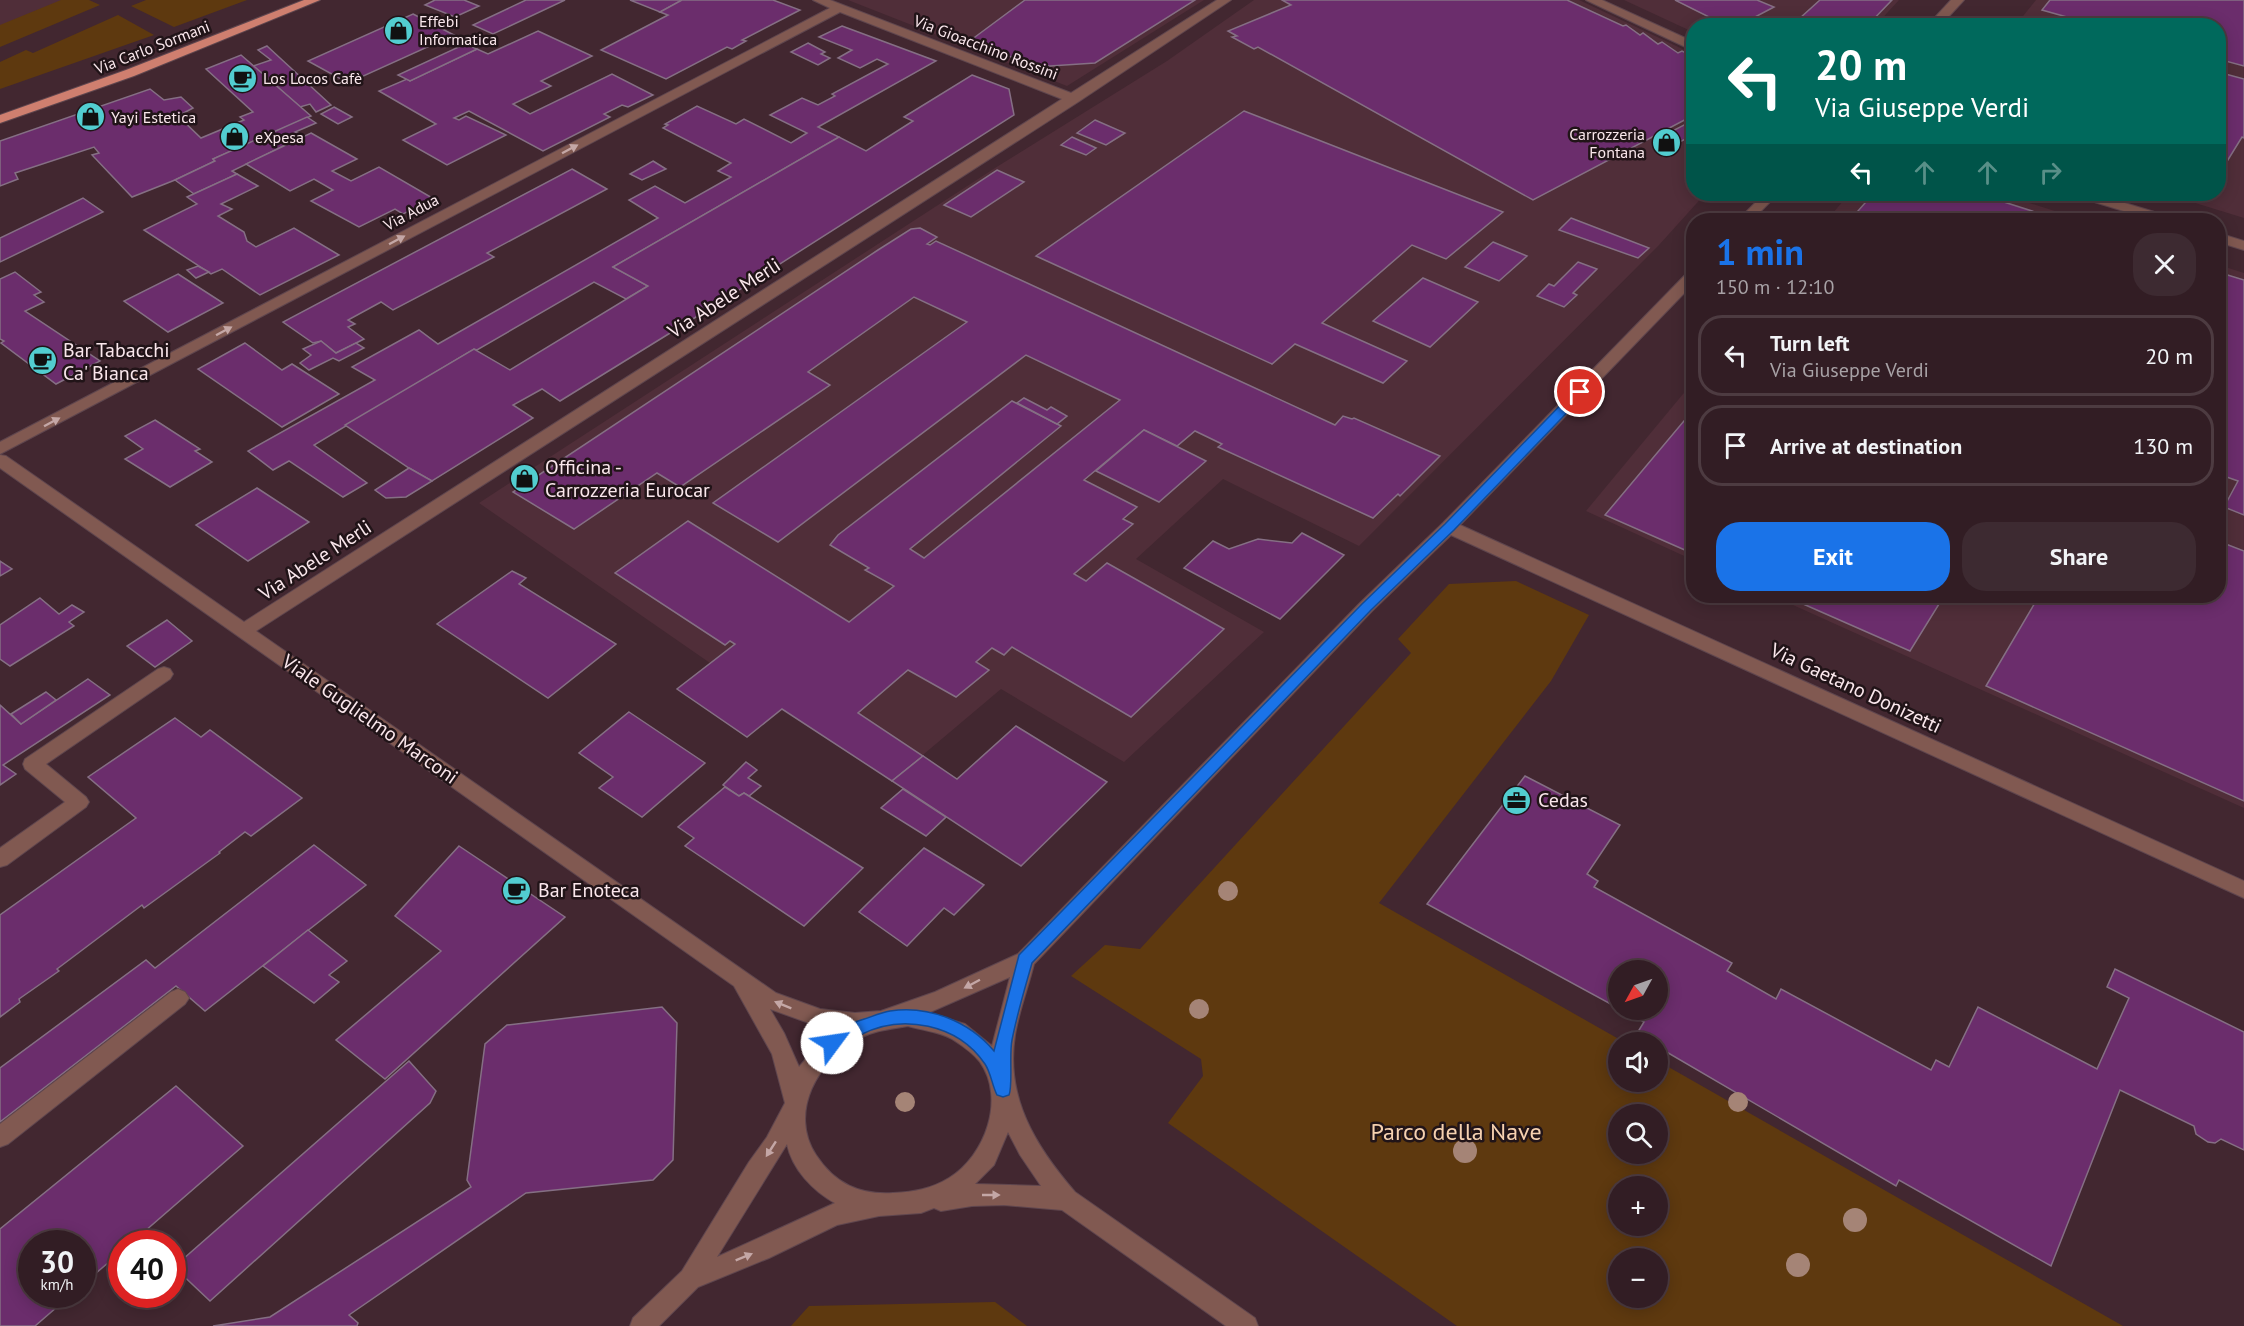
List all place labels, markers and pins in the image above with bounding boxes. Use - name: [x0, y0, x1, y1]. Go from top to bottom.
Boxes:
- place label: Effebi Informatica: [419, 11, 497, 49]
- shop icon: Effebi Informatica: [382, 14, 414, 46]
- cafe icon: Los Locos Cafè: [226, 62, 258, 94]
- place label: Los Locos Cafè: [263, 68, 362, 88]
- shop icon: Yayi Estetica: [74, 101, 106, 133]
- place label: Yayi Estetica: [111, 107, 196, 127]
- shop icon: eXpesa: [218, 121, 250, 153]
- place label: Carrozzeria Fontana: [1569, 124, 1645, 162]
- place label: eXpesa: [255, 127, 304, 147]
- shop icon: Carrozzeria Fontana: [1650, 127, 1682, 159]
- place label: Bar Tabacchi Ca' Bianca: [63, 337, 170, 386]
- cafe icon: Bar Tabacchi Ca' Bianca: [26, 345, 58, 377]
- pin: [1554, 366, 1605, 417]
- place label: Officina - Carrozzeria Eurocar: [545, 454, 710, 503]
- shop icon: Officina - Carrozzeria Eurocar: [508, 463, 540, 495]
- office icon: Cedas: [1501, 784, 1533, 816]
- place label: Cedas: [1538, 787, 1588, 813]
- cafe icon: Bar Enoteca: [501, 874, 533, 906]
- place label: Bar Enoteca: [538, 877, 640, 903]

